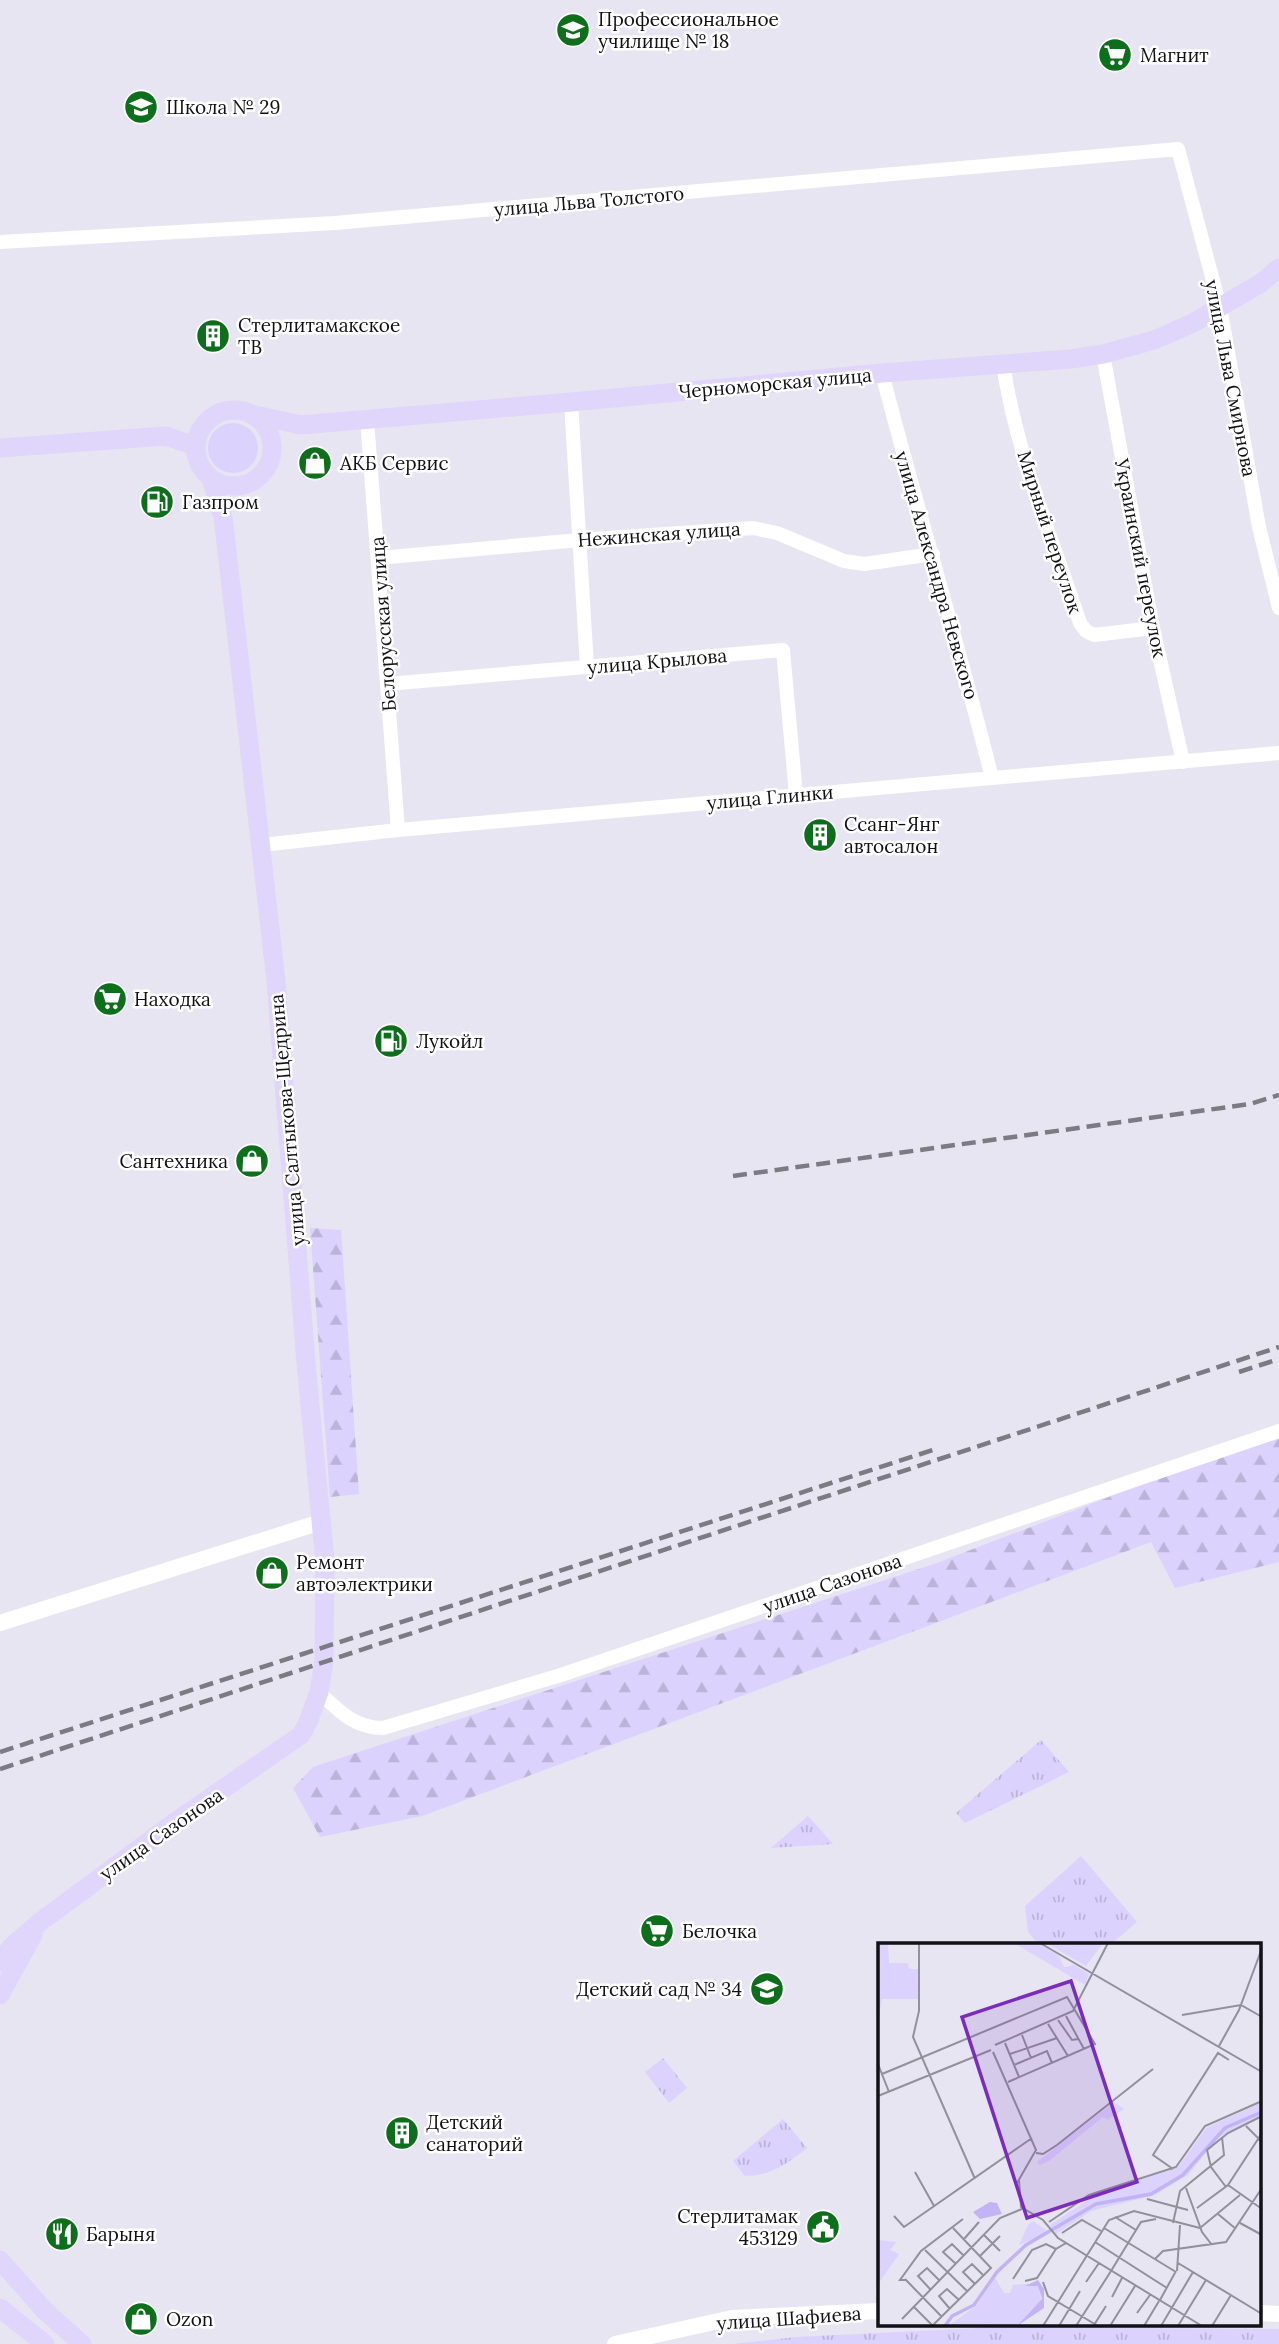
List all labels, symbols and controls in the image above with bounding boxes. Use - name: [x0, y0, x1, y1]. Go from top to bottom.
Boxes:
- place label: Профессиональное училище № 18: [598, 7, 779, 53]
- school or university icon: Профессиональное училище № 18: [554, 11, 592, 49]
- supermarket icon: Магнит: [1096, 36, 1134, 74]
- place label: Магнит: [1140, 43, 1209, 67]
- school or university icon: Школа № 29: [122, 88, 160, 126]
- place label: Школа № 29: [166, 95, 280, 119]
- street label: улица Льва Толстого: [493, 181, 685, 221]
- street label: улица Льва Смирнова: [1200, 277, 1262, 479]
- place label: Стерлитамакское ТВ: [238, 313, 400, 359]
- building icon: Стерлитамакское ТВ: [194, 317, 232, 355]
- street label: Черноморская улица: [677, 363, 873, 403]
- shop icon: АКБ Сервис: [296, 444, 334, 482]
- street label: улица Александра Невского: [890, 448, 984, 702]
- street label: Мирный переулок: [1012, 448, 1088, 617]
- place label: АКБ Сервис: [339, 451, 449, 475]
- street label: Украинский переулок: [1110, 456, 1172, 660]
- fuel station icon: Газпром: [138, 483, 176, 521]
- place label: Газпром: [182, 490, 259, 514]
- street label: Нежинская улица: [577, 516, 741, 552]
- street label: Белорусская улица: [365, 535, 401, 712]
- street label: улица Крылова: [586, 643, 728, 679]
- street label: улица Глинки: [706, 779, 834, 814]
- place label: Ссанг-Янг автосалон: [844, 812, 940, 858]
- building icon: Ссанг-Янг автосалон: [801, 816, 839, 854]
- supermarket icon: Находка: [91, 980, 129, 1018]
- place label: Находка: [134, 987, 211, 1011]
- street label: улица Салтыкова-Щедрина: [264, 993, 310, 1247]
- fuel station icon: Лукойл: [372, 1022, 410, 1060]
- place label: Лукойл: [416, 1029, 483, 1053]
- shop icon: Сантехника: [233, 1142, 271, 1180]
- place label: Сантехника: [120, 1149, 228, 1173]
- street label: улица Сазонова: [759, 1548, 905, 1618]
- place label: Ремонт автоэлектрики: [296, 1550, 433, 1596]
- shop icon: Ремонт автоэлектрики: [253, 1554, 291, 1592]
- street label: улица Сазонова: [95, 1782, 228, 1885]
- supermarket icon: Белочка: [638, 1912, 676, 1950]
- place label: Белочка: [682, 1919, 757, 1943]
- inset map: [878, 1943, 1262, 2326]
- school or university icon: Детский сад № 34: [748, 1970, 786, 2008]
- place label: Детский сад № 34: [576, 1977, 742, 2001]
- place label: Детский санаторий: [426, 2110, 523, 2156]
- building icon: Детский санаторий: [383, 2114, 421, 2152]
- place label: Стерлитамак 453129: [677, 2204, 799, 2250]
- public building icon: Стерлитамак 453129: [804, 2208, 842, 2246]
- restaurant icon: Барыня: [43, 2215, 81, 2253]
- place label: Барыня: [86, 2222, 155, 2246]
- shop icon: Ozon: [122, 2300, 160, 2338]
- street label: улица Шафиева: [716, 2301, 862, 2335]
- place label: Ozon: [166, 2307, 213, 2331]

